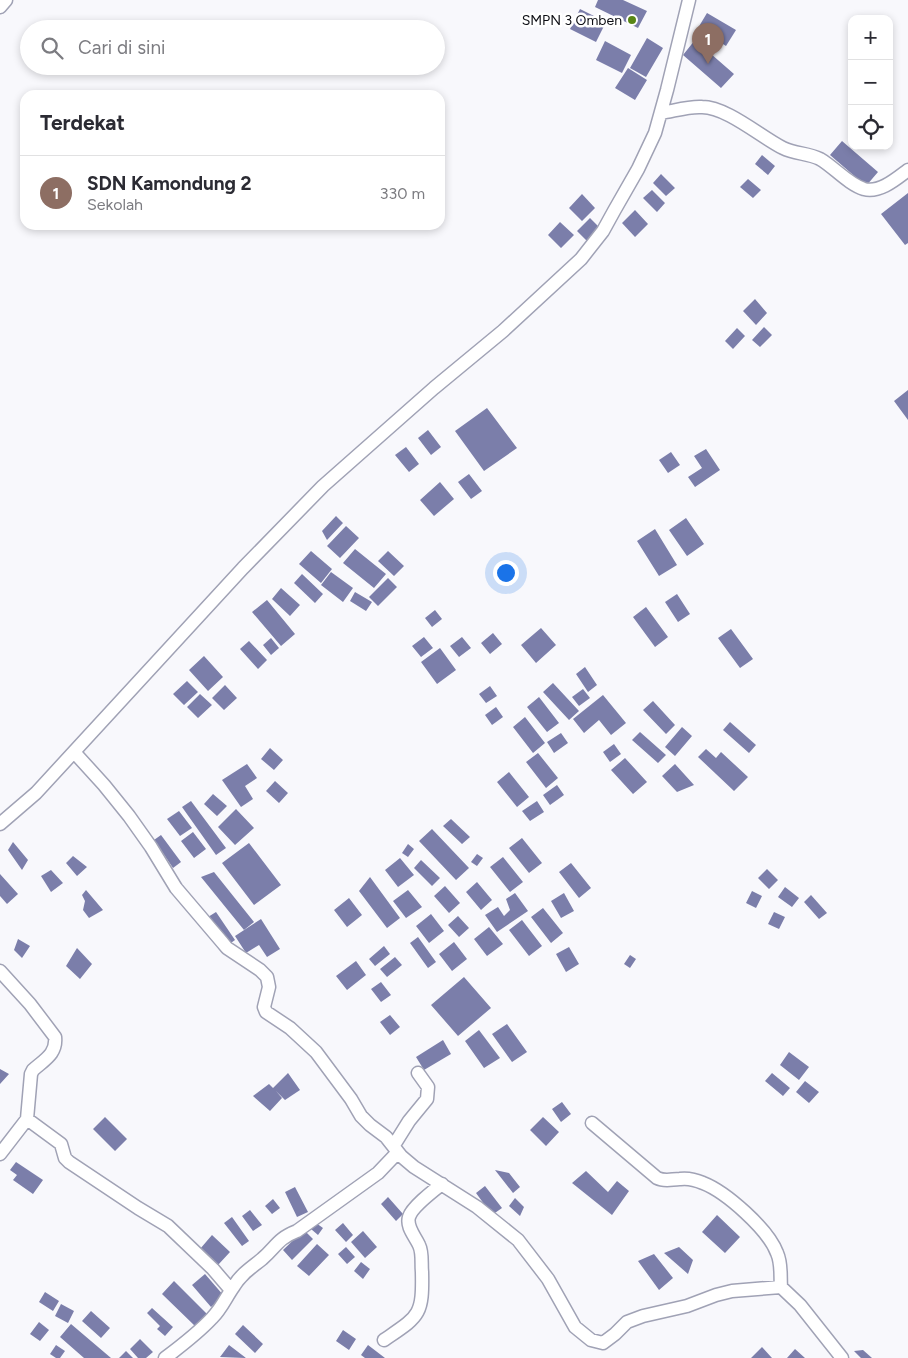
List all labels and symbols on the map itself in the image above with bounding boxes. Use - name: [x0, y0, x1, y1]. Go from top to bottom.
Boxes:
- place label: SMPN 3 Omben: [522, 12, 622, 29]
- marker: SMPN 3 Omben: [626, 14, 638, 26]
- pin: 1: [692, 23, 724, 64]
- your location: [493, 560, 519, 586]

